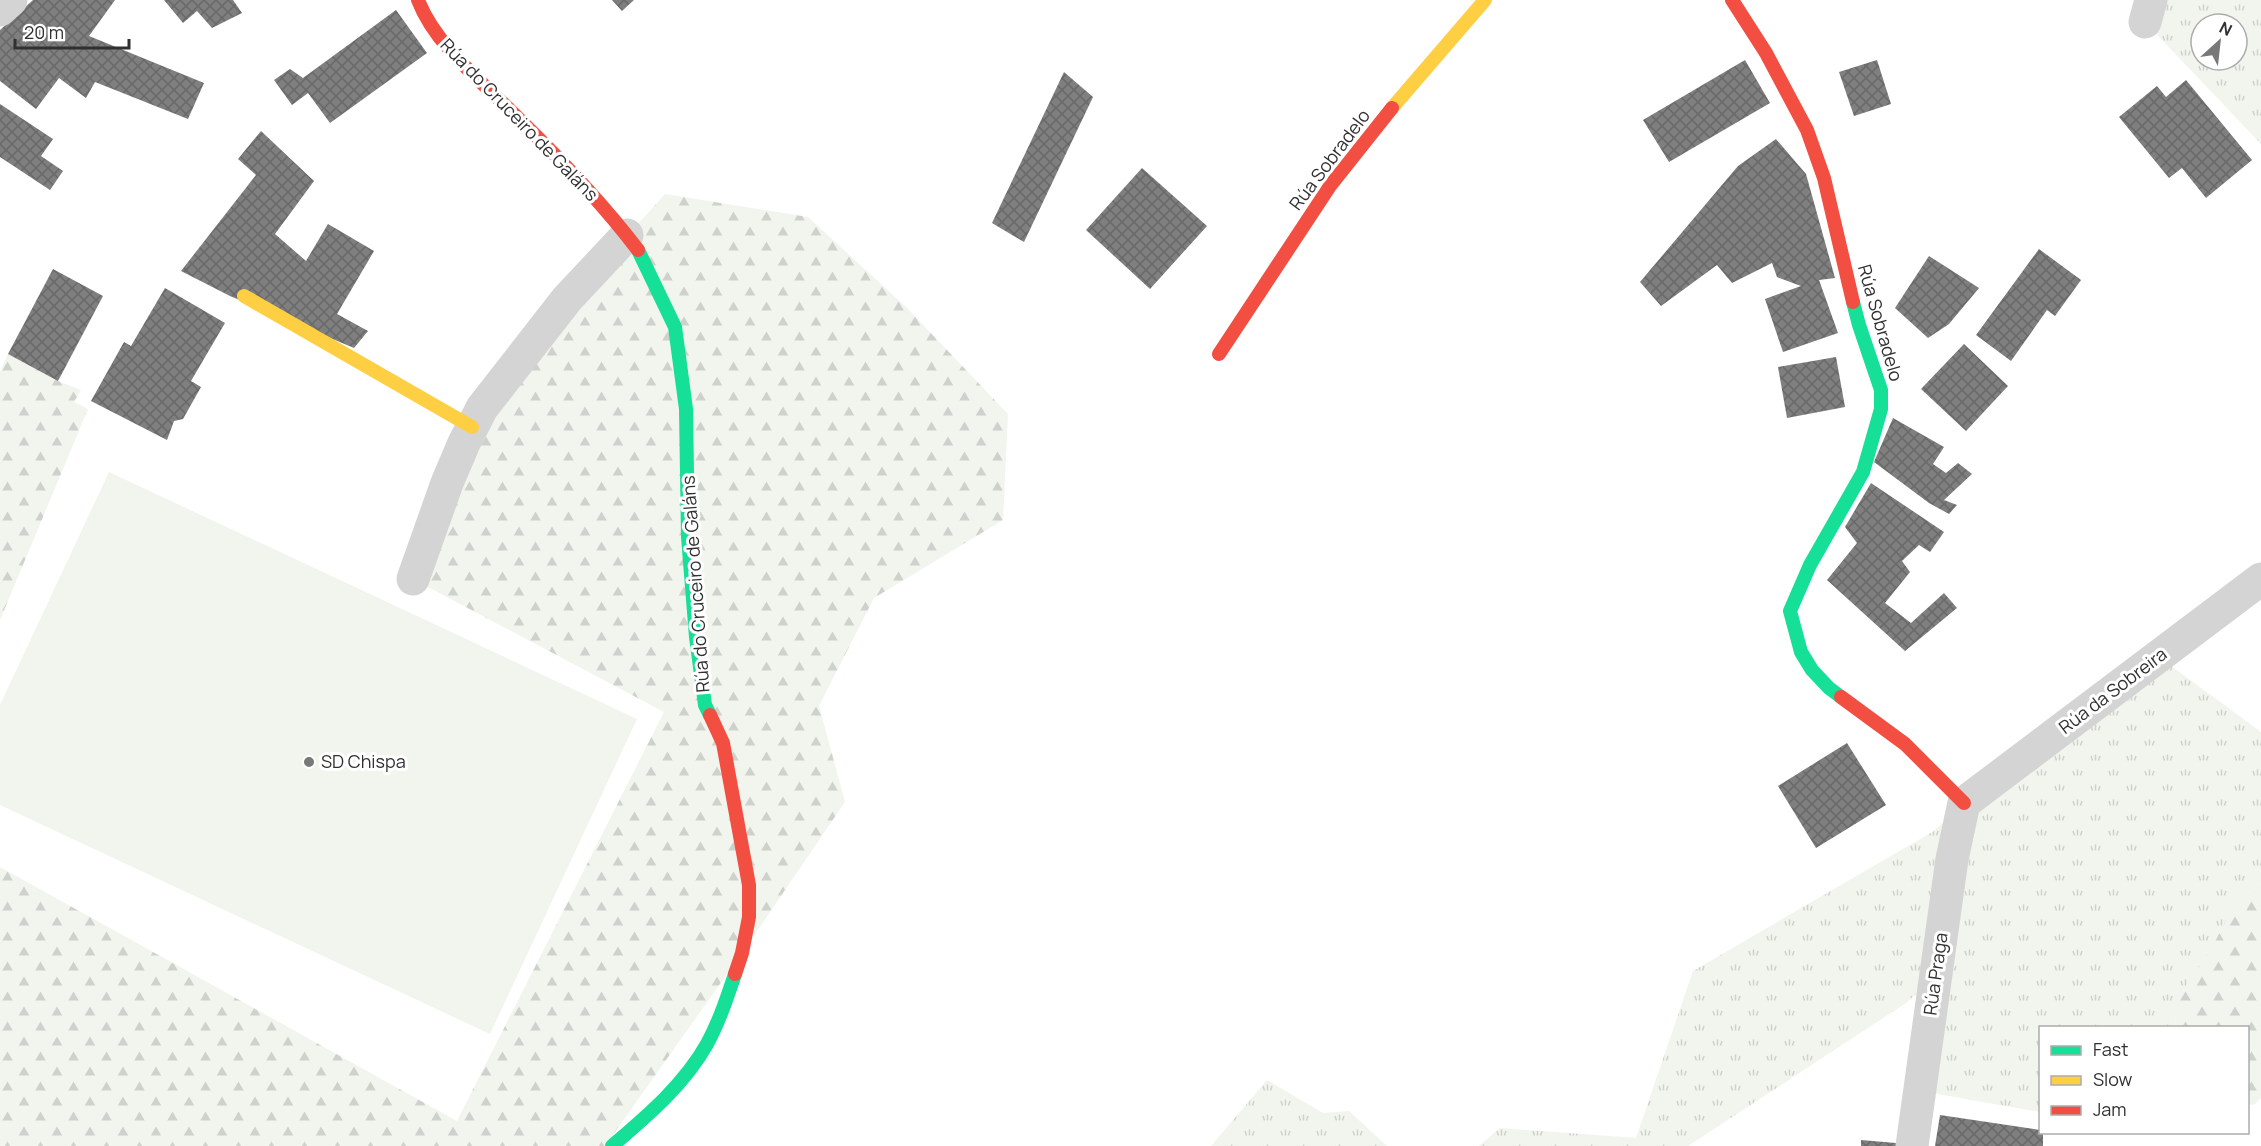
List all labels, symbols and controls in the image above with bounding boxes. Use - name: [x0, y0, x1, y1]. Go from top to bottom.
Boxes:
- scale bar: [15, 12, 129, 50]
- north arrow: [2189, 12, 2249, 72]
- text: N: [2216, 16, 2236, 41]
- text: 20 m: [24, 20, 64, 44]
- street label: Rúa do Cruceiro de Galáns: [436, 33, 604, 206]
- street label: Rúa Sobradelo: [1283, 104, 1375, 215]
- street label: Rúa Sobradelo: [1853, 262, 1909, 384]
- street label: Rúa do Cruceiro de Galáns: [675, 475, 715, 693]
- street label: Rúa da Sobreira: [2053, 642, 2171, 739]
- place label: SD Chispa: [321, 749, 406, 773]
- marker: SD Chispa: [302, 755, 316, 769]
- street label: Rúa Praga: [1917, 931, 1953, 1017]
- legend: [2039, 1026, 2249, 1134]
- text: Fast: [2093, 1037, 2128, 1061]
- text: Slow: [2093, 1067, 2133, 1091]
- text: Jam: [2093, 1097, 2127, 1121]

